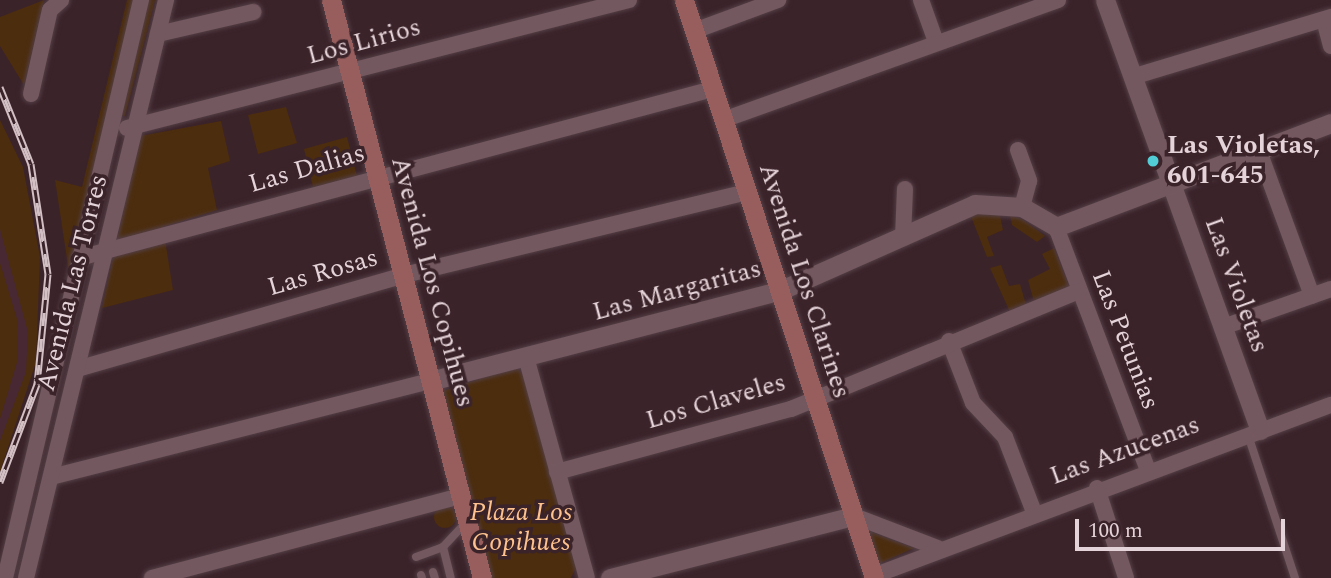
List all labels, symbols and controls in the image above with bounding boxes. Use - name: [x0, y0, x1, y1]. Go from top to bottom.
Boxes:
- street label: Los Lirios: [304, 12, 424, 72]
- place label: Las Violetas, 601-645: [1167, 130, 1320, 192]
- street label: Las Dalias: [245, 138, 369, 200]
- street label: Avenida Los Copihues: [384, 153, 480, 411]
- marker: Las Violetas, 601-645: [1145, 153, 1161, 169]
- street label: Avenida Los Clarines: [751, 160, 857, 402]
- street label: Avenida Las Torres: [31, 172, 115, 394]
- street label: Las Violetas: [1197, 213, 1275, 357]
- street label: Las Rosas: [264, 242, 382, 304]
- street label: Las Margaritas: [589, 254, 765, 328]
- street label: Las Petunias: [1084, 266, 1166, 414]
- street label: Los Claveles: [643, 367, 789, 437]
- street label: Las Azucenas: [1046, 409, 1204, 493]
- park label: Plaza Los Copihues: [470, 497, 572, 558]
- scale bar: [1079, 504, 1289, 548]
- text: 100 m: [1088, 515, 1143, 547]

